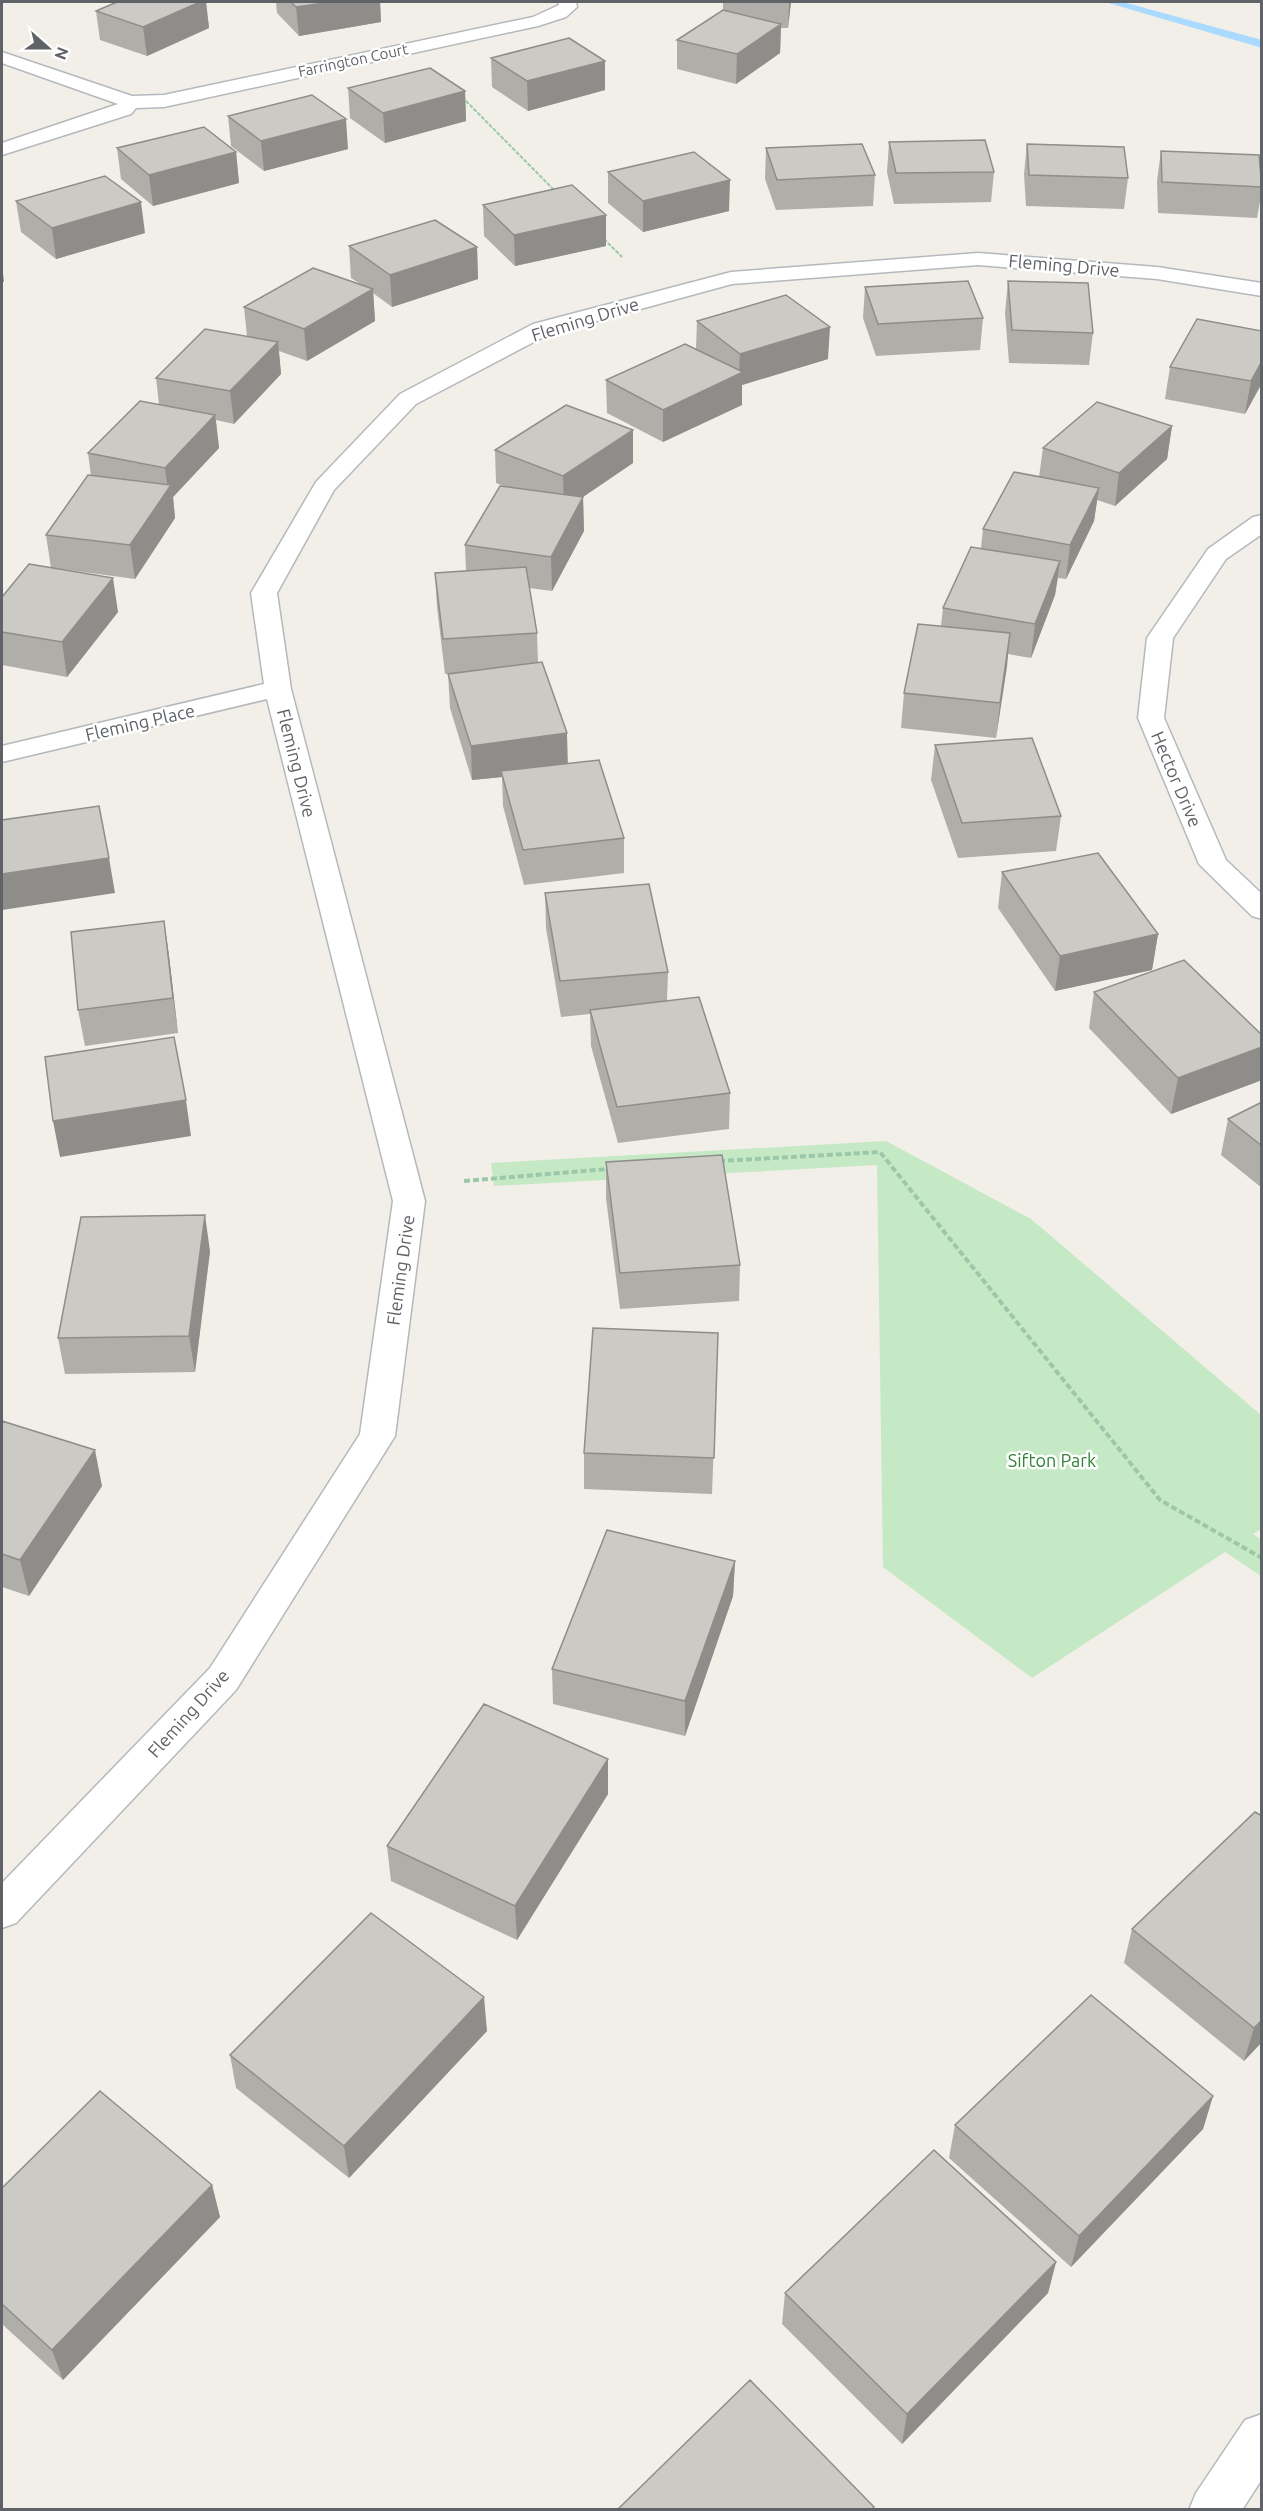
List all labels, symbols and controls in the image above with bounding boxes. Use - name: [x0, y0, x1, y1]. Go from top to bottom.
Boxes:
- north arrow: [18, 18, 78, 78]
- street label: Farrington Court: [296, 40, 410, 80]
- text: N: [51, 45, 73, 62]
- street label: Fleming Drive: [1008, 250, 1120, 280]
- street label: Fleming Drive: [529, 293, 641, 345]
- street label: Fleming Place: [83, 700, 197, 744]
- street label: Fleming Drive: [274, 707, 320, 819]
- street label: Hector Drive: [1148, 728, 1206, 830]
- street label: Fleming Drive: [382, 1213, 418, 1327]
- park label: Sifton Park: [1008, 1450, 1096, 1470]
- street label: Fleming Drive: [143, 1665, 233, 1761]

